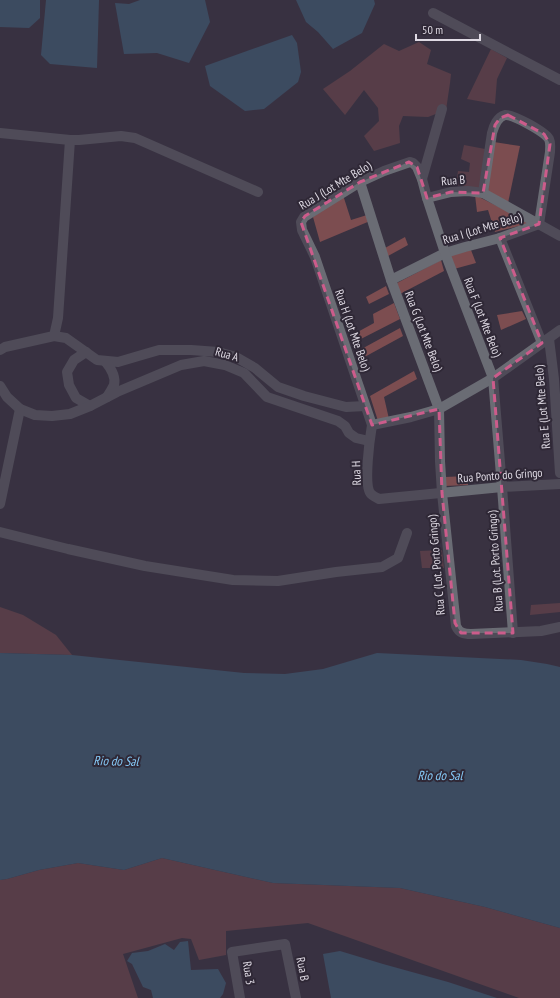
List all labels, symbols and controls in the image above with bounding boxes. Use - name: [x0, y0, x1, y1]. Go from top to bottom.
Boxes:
- scale bar: [416, 16, 480, 42]
- text: 50 m: [422, 22, 443, 37]
- street label: Rua J (Lot Mte Belo): [296, 157, 374, 212]
- street label: Rua B: [440, 171, 466, 189]
- street label: Rua I (Lot Mte Belo): [441, 209, 523, 247]
- street label: Rua F (Lot Mte Belo): [461, 275, 505, 359]
- street label: Rua H (Lot Mte Belo): [332, 287, 374, 373]
- street label: Rua G (Lot Mte Belo): [402, 289, 446, 373]
- street label: Rua A: [214, 344, 241, 365]
- street label: Rua E (Lot Mte Belo): [531, 364, 553, 450]
- street label: Rua H: [348, 460, 364, 486]
- street label: Rua Ponto do Gringo: [457, 465, 543, 485]
- street label: Rua B (Lot. Porto Gringo): [484, 510, 506, 612]
- street label: Rua C (Lot. Porto Gringo): [424, 514, 448, 616]
- water label: Rio do Sal: [93, 752, 141, 770]
- water label: Rio do Sal: [417, 767, 465, 784]
- street label: Rua B: [293, 956, 313, 983]
- street label: Rua 3: [240, 960, 258, 986]

